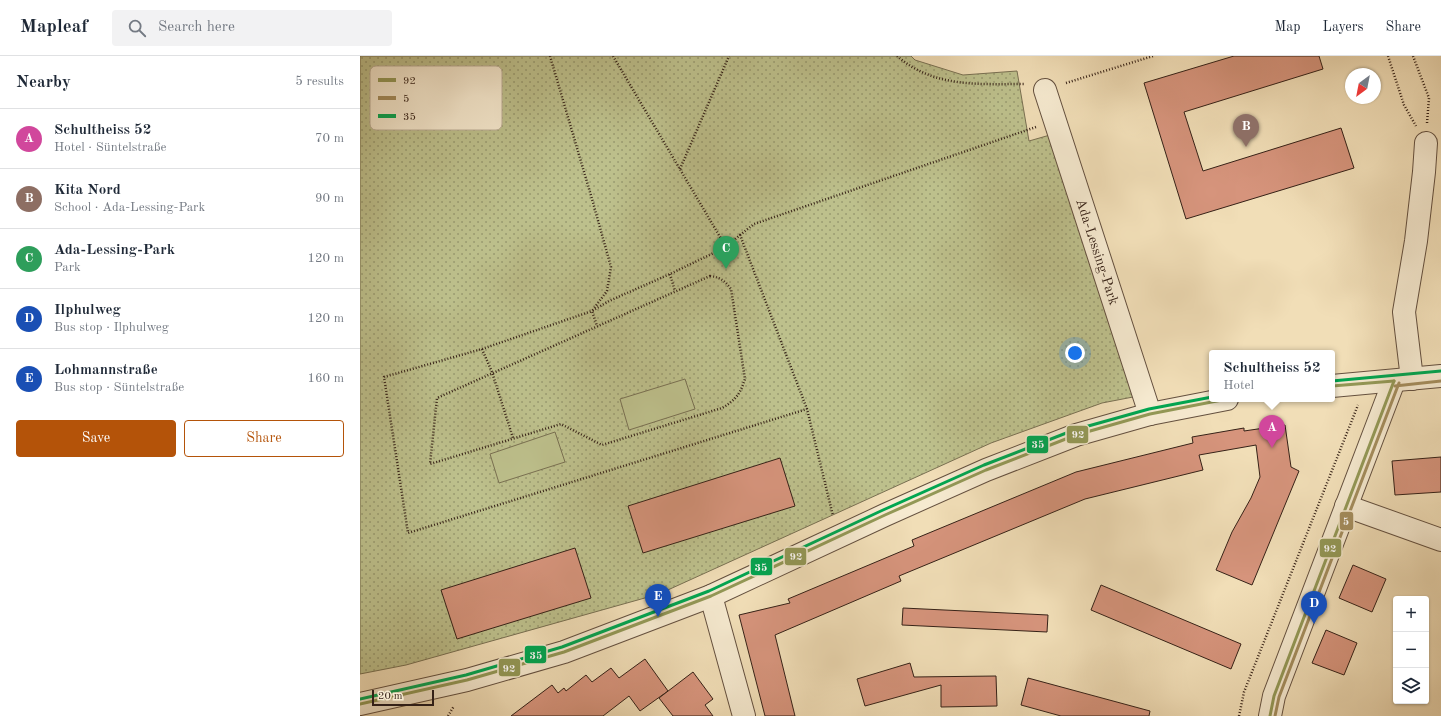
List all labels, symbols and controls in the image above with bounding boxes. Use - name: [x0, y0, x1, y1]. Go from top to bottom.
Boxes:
- search box: [112, 10, 392, 46]
- icon: search: [126, 17, 148, 39]
- text: Mapleaf: [20, 18, 88, 37]
- text: Search here: [158, 20, 235, 35]
- text: Map: [1275, 20, 1301, 34]
- text: Layers: [1323, 20, 1364, 34]
- text: Share: [1386, 20, 1421, 34]
- legend: [370, 66, 502, 130]
- north arrow: [1345, 68, 1381, 104]
- text: Nearby: [16, 74, 71, 91]
- text: 5 results: [295, 75, 344, 88]
- text: 92: [403, 76, 416, 87]
- text: 5: [403, 94, 409, 105]
- text: 35: [403, 112, 416, 123]
- pin: B: [1233, 114, 1259, 147]
- text: Schultheiss 52: [54, 123, 151, 138]
- text: A: [24, 132, 34, 145]
- text: 70 m: [315, 132, 344, 145]
- text: Hotel · Süntelstraße: [54, 141, 166, 154]
- text: Kita Nord: [54, 183, 121, 198]
- text: B: [24, 192, 34, 205]
- text: 90 m: [315, 192, 344, 205]
- street label: Ada-Lessing-Park: [1073, 197, 1121, 307]
- text: School · Ada-Lessing-Park: [54, 201, 205, 214]
- pin: C: [713, 236, 739, 269]
- text: Ada-Lessing-Park: [54, 243, 175, 258]
- text: C: [25, 252, 33, 265]
- text: 120 m: [307, 252, 344, 265]
- text: Park: [54, 261, 81, 274]
- text: Ilphulweg: [54, 303, 121, 318]
- text: D: [24, 312, 34, 325]
- text: 120 m: [307, 312, 344, 325]
- text: Bus stop · Ilphulweg: [54, 321, 169, 334]
- your location: [1065, 343, 1085, 363]
- popup: [1209, 350, 1335, 402]
- text: Schultheiss 52: [1223, 361, 1321, 376]
- text: Lohmannstraße: [54, 363, 158, 378]
- text: E: [25, 372, 33, 385]
- text: 160 m: [307, 372, 344, 385]
- text: Hotel: [1223, 379, 1254, 392]
- text: Bus stop · Süntelstraße: [54, 381, 184, 394]
- pin: A: [1259, 415, 1285, 448]
- button: Save: [16, 420, 176, 457]
- button: Share: [184, 420, 344, 457]
- line badge: 92: [1066, 425, 1089, 444]
- text: 92: [1072, 430, 1084, 441]
- line badge: 35: [1026, 435, 1049, 454]
- text: 35: [1032, 440, 1044, 451]
- line badge: 5: [1339, 511, 1354, 531]
- text: 5: [1343, 517, 1349, 528]
- line badge: 92: [1319, 538, 1342, 558]
- text: 92: [1324, 544, 1336, 555]
- line badge: 92: [784, 547, 807, 566]
- text: 92: [790, 552, 802, 563]
- line badge: 35: [750, 557, 773, 576]
- text: 35: [755, 563, 767, 574]
- pin: E: [645, 584, 671, 617]
- pin: D: [1301, 591, 1327, 624]
- map controls: [1393, 596, 1429, 704]
- button: +: [1393, 596, 1429, 632]
- button: −: [1393, 632, 1429, 668]
- line badge: 35: [524, 645, 547, 664]
- text: 35: [530, 651, 542, 662]
- line badge: 92: [498, 658, 521, 677]
- text: 92: [503, 664, 515, 675]
- button: layers: [1393, 668, 1429, 704]
- scale bar: [372, 688, 434, 707]
- text: 20 m: [378, 691, 403, 702]

